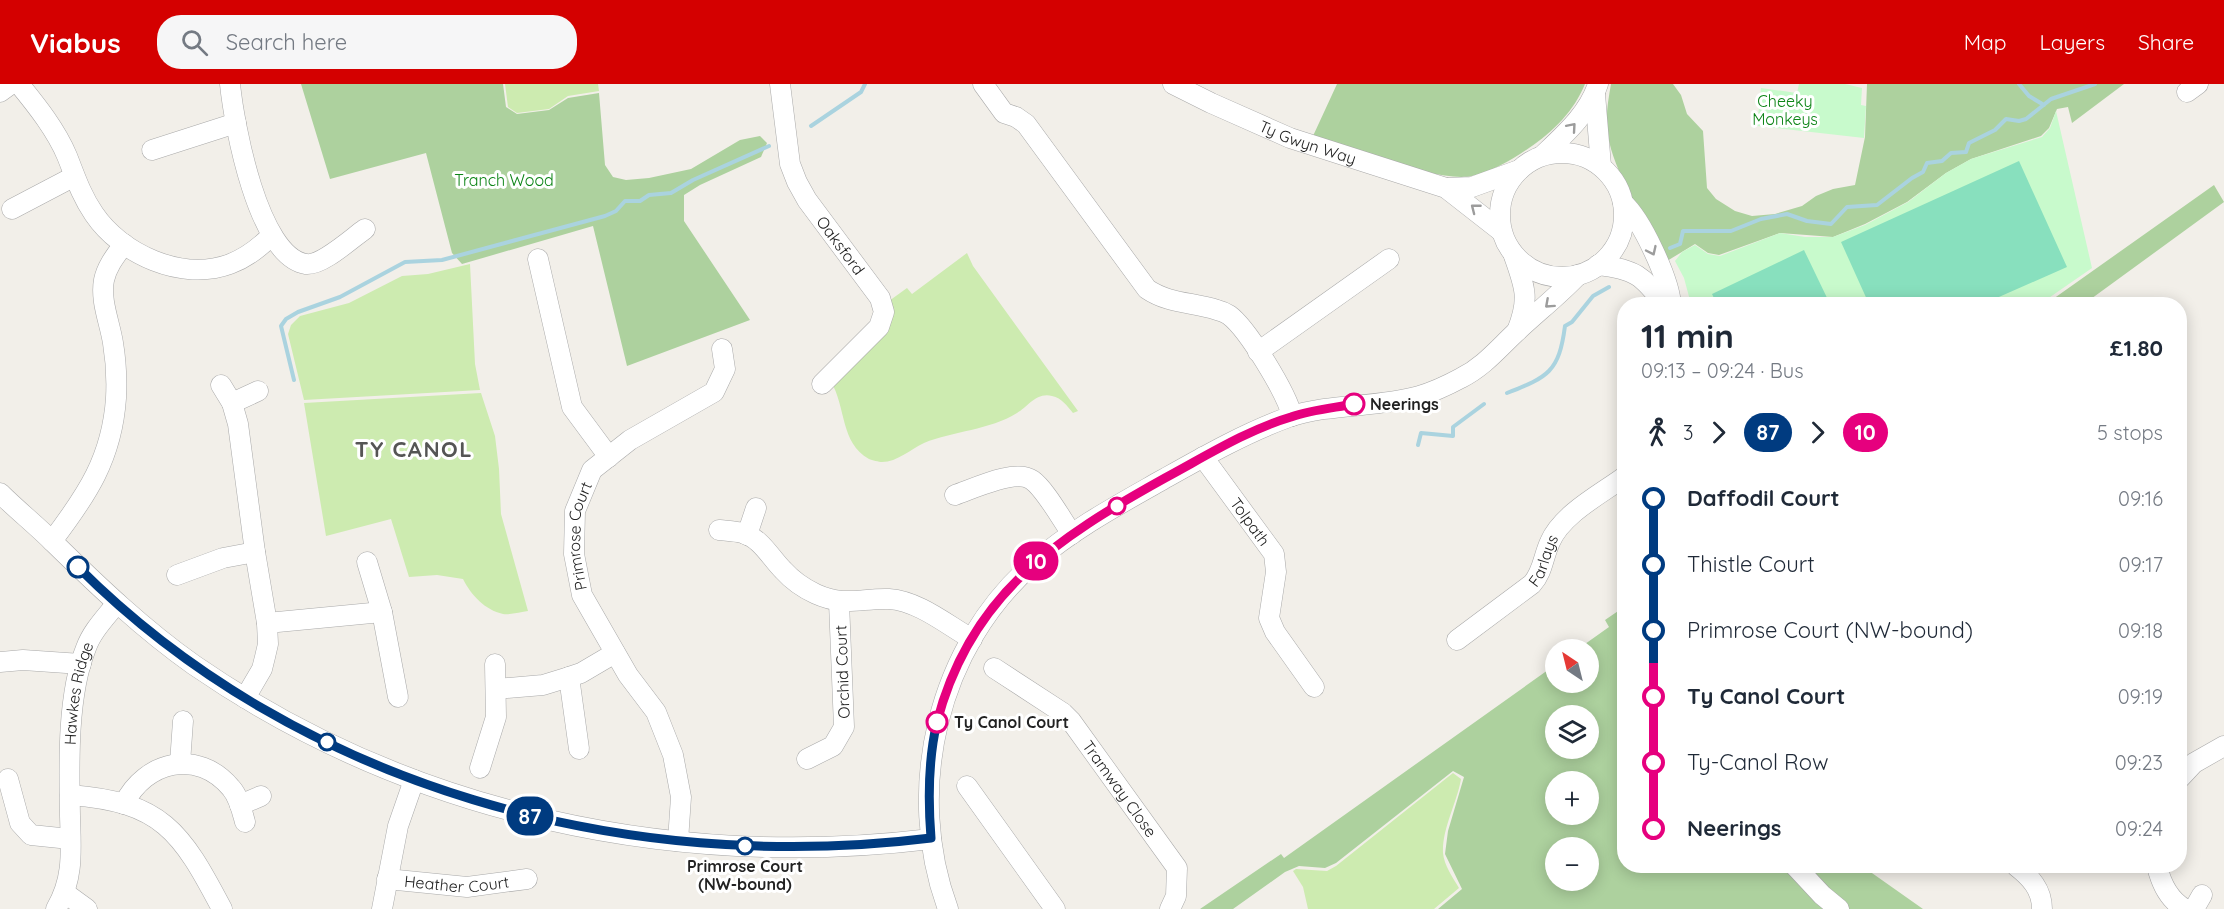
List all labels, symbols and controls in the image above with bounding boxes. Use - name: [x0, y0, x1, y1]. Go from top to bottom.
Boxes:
- search box: [157, 15, 577, 69]
- text: Viabus: [30, 25, 121, 60]
- icon: search: [178, 26, 211, 59]
- text: Search here: [226, 28, 347, 56]
- text: Map: [1964, 29, 2007, 55]
- text: Layers: [2040, 29, 2105, 55]
- text: Share: [2138, 29, 2194, 55]
- park label: Cheeky Monkeys: [1752, 91, 1818, 129]
- street label: Ty Gwyn Way: [1256, 116, 1359, 169]
- one-way arrow: [1565, 123, 1576, 133]
- park label: Tranch Wood: [454, 170, 554, 190]
- one-way arrow: [1470, 205, 1481, 216]
- street label: Oaksford: [812, 212, 869, 279]
- one-way arrow: [1645, 245, 1657, 256]
- one-way arrow: [1545, 297, 1556, 308]
- text: 11 min: [1641, 315, 1734, 356]
- text: £1.80: [2110, 334, 2163, 362]
- text: 09:13 – 09:24 · Bus: [1641, 358, 1804, 383]
- marker: Neerings: [1343, 393, 1365, 415]
- place label: Neerings: [1370, 394, 1439, 414]
- icon: walk: [1641, 416, 1674, 449]
- icon: forward: [1702, 416, 1735, 449]
- icon: forward: [1801, 416, 1834, 449]
- text: 87: [1756, 419, 1780, 445]
- text: 10: [1855, 419, 1876, 445]
- text: 3: [1683, 420, 1693, 445]
- text: 5 stops: [2097, 420, 2163, 445]
- district label: TY CANOL: [355, 435, 473, 463]
- street label: Primrose Court: [564, 479, 596, 592]
- text: Daffodil Court: [1687, 484, 1840, 512]
- text: 09:16: [2118, 486, 2163, 511]
- street label: Tolpath: [1226, 493, 1275, 550]
- unlabelled marker: [1108, 497, 1126, 515]
- street label: Farlays: [1524, 531, 1562, 591]
- line badge: 10: [1009, 542, 1063, 580]
- text: 10: [1025, 548, 1047, 574]
- text: Thistle Court: [1687, 550, 1815, 578]
- text: 09:17: [2119, 552, 2163, 577]
- unlabelled marker: [67, 556, 89, 578]
- text: Primrose Court (NW-bound): [1687, 616, 1973, 644]
- text: 09:18: [2118, 618, 2163, 643]
- street label: Orchid Court: [830, 625, 854, 719]
- street label: Hawkes Ridge: [60, 639, 98, 745]
- north arrow: [1545, 639, 1599, 693]
- map controls: [1545, 639, 1599, 891]
- text: Ty Canol Court: [1687, 682, 1845, 710]
- text: 09:19: [2118, 684, 2163, 709]
- button: layers: [1545, 705, 1599, 759]
- marker: Ty Canol Court: [926, 711, 948, 733]
- place label: Ty Canol Court: [954, 712, 1069, 732]
- unlabelled marker: [318, 733, 336, 751]
- street label: Tramway Close: [1078, 736, 1161, 841]
- text: Ty-Canol Row: [1687, 748, 1829, 776]
- text: 09:23: [2115, 750, 2163, 775]
- button: +: [1545, 771, 1599, 825]
- line badge: 87: [503, 796, 557, 836]
- text: 87: [518, 803, 542, 829]
- text: Neerings: [1687, 814, 1781, 842]
- text: 09:24: [2115, 816, 2163, 841]
- marker: Primrose Court (NW-bound): [736, 837, 754, 855]
- button: −: [1545, 837, 1599, 891]
- place label: Primrose Court (NW-bound): [687, 856, 803, 894]
- street label: Heather Court: [403, 871, 510, 897]

